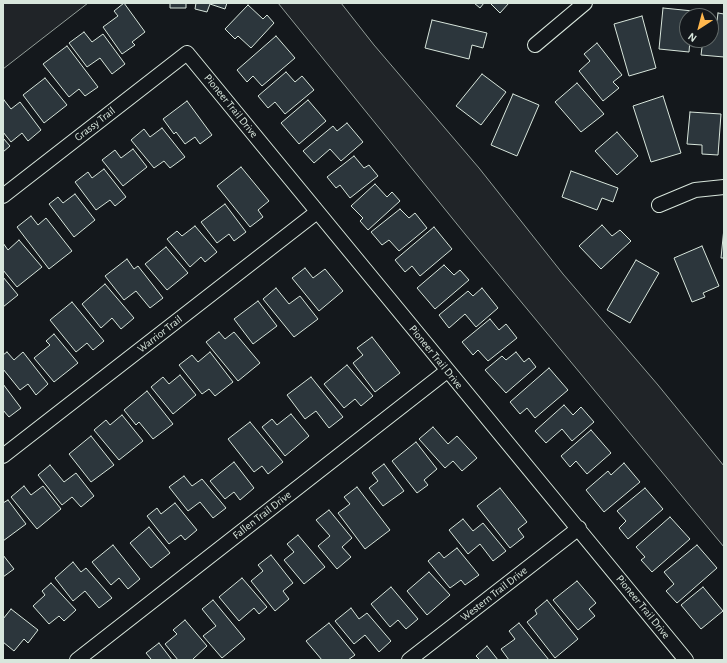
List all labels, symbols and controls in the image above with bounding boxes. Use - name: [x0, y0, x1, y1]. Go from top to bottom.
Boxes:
- north arrow: [679, 8, 719, 48]
- text: N: [686, 31, 699, 44]
- street label: Pioneer Trail Drive: [201, 71, 261, 141]
- street label: Grassy Trail: [72, 104, 118, 144]
- street label: Warrior Trail: [135, 312, 185, 356]
- street label: Pioneer Trail Drive: [406, 322, 466, 392]
- street label: Fallen Trail Drive: [230, 488, 294, 542]
- street label: Western Trail Drive: [458, 564, 530, 624]
- street label: Pioneer Trail Drive: [613, 572, 673, 642]

